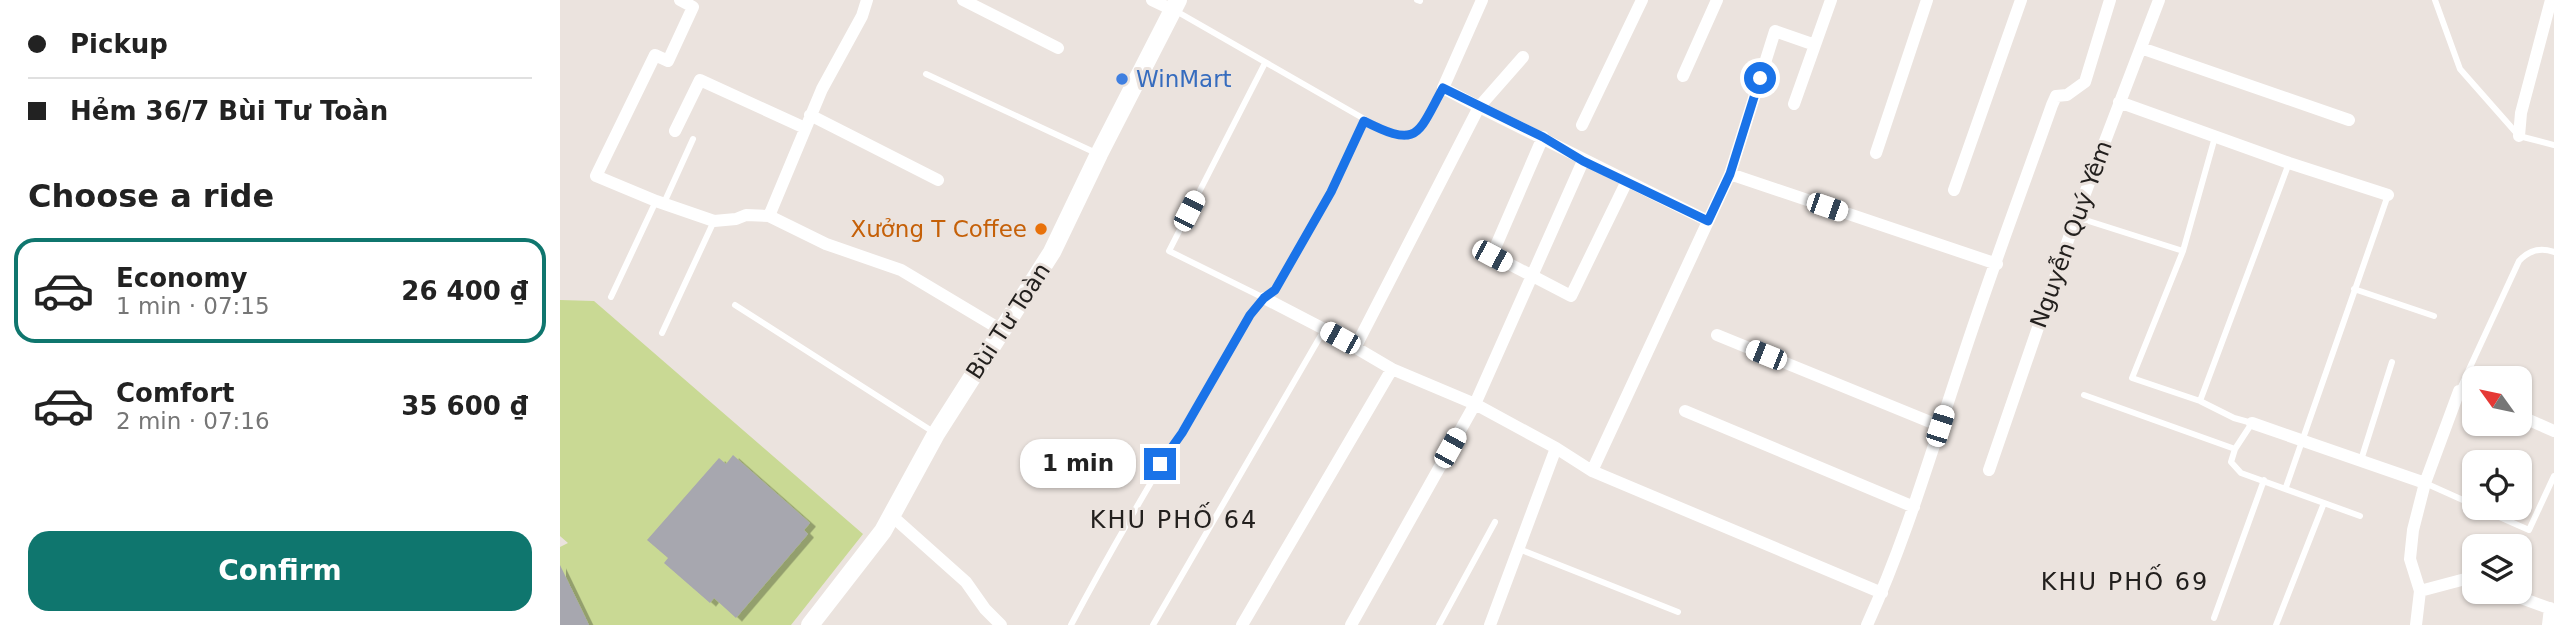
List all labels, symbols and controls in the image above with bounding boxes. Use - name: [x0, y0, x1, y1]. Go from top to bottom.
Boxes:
- text: Pickup: [70, 29, 168, 59]
- route start: [1744, 62, 1776, 94]
- place label: WinMart: [1136, 66, 1232, 92]
- marker: WinMart: [1114, 71, 1130, 87]
- text: Hẻm 36/7 Bùi Tư Toàn: [70, 96, 388, 126]
- street label: Nguyễn Quý Yêm: [2024, 137, 2117, 331]
- text: Choose a ride: [28, 177, 274, 215]
- car: [1171, 188, 1208, 234]
- car: [1804, 190, 1851, 224]
- place label: Xưởng T Coffee: [850, 216, 1027, 242]
- marker: Xưởng T Coffee: [1033, 221, 1049, 237]
- car: [1469, 237, 1516, 275]
- street label: Bùi Tư Toàn: [961, 258, 1055, 384]
- icon: car: [32, 259, 95, 322]
- text: Economy: [116, 263, 247, 293]
- text: 26 400 ₫: [401, 276, 528, 306]
- text: 1 min · 07:15: [116, 293, 270, 319]
- car: [1317, 319, 1364, 357]
- car: [1743, 337, 1790, 373]
- north arrow: [2462, 366, 2532, 436]
- map controls: [2462, 366, 2532, 604]
- icon: car: [32, 374, 95, 437]
- text: Comfort: [116, 378, 234, 408]
- text: 35 600 ₫: [401, 391, 528, 421]
- car: [1924, 403, 1957, 449]
- text: 2 min · 07:16: [116, 408, 270, 434]
- car: [1431, 425, 1470, 471]
- callout: 1 min: [1020, 440, 1136, 489]
- route end: [1144, 448, 1176, 480]
- text: 1 min: [1042, 450, 1114, 476]
- button: locate: [2462, 450, 2532, 520]
- district label: KHU PHỐ 64: [1090, 502, 1258, 534]
- button: Confirm: [28, 531, 532, 611]
- button: layers: [2462, 534, 2532, 604]
- district label: KHU PHỐ 69: [2041, 564, 2209, 596]

